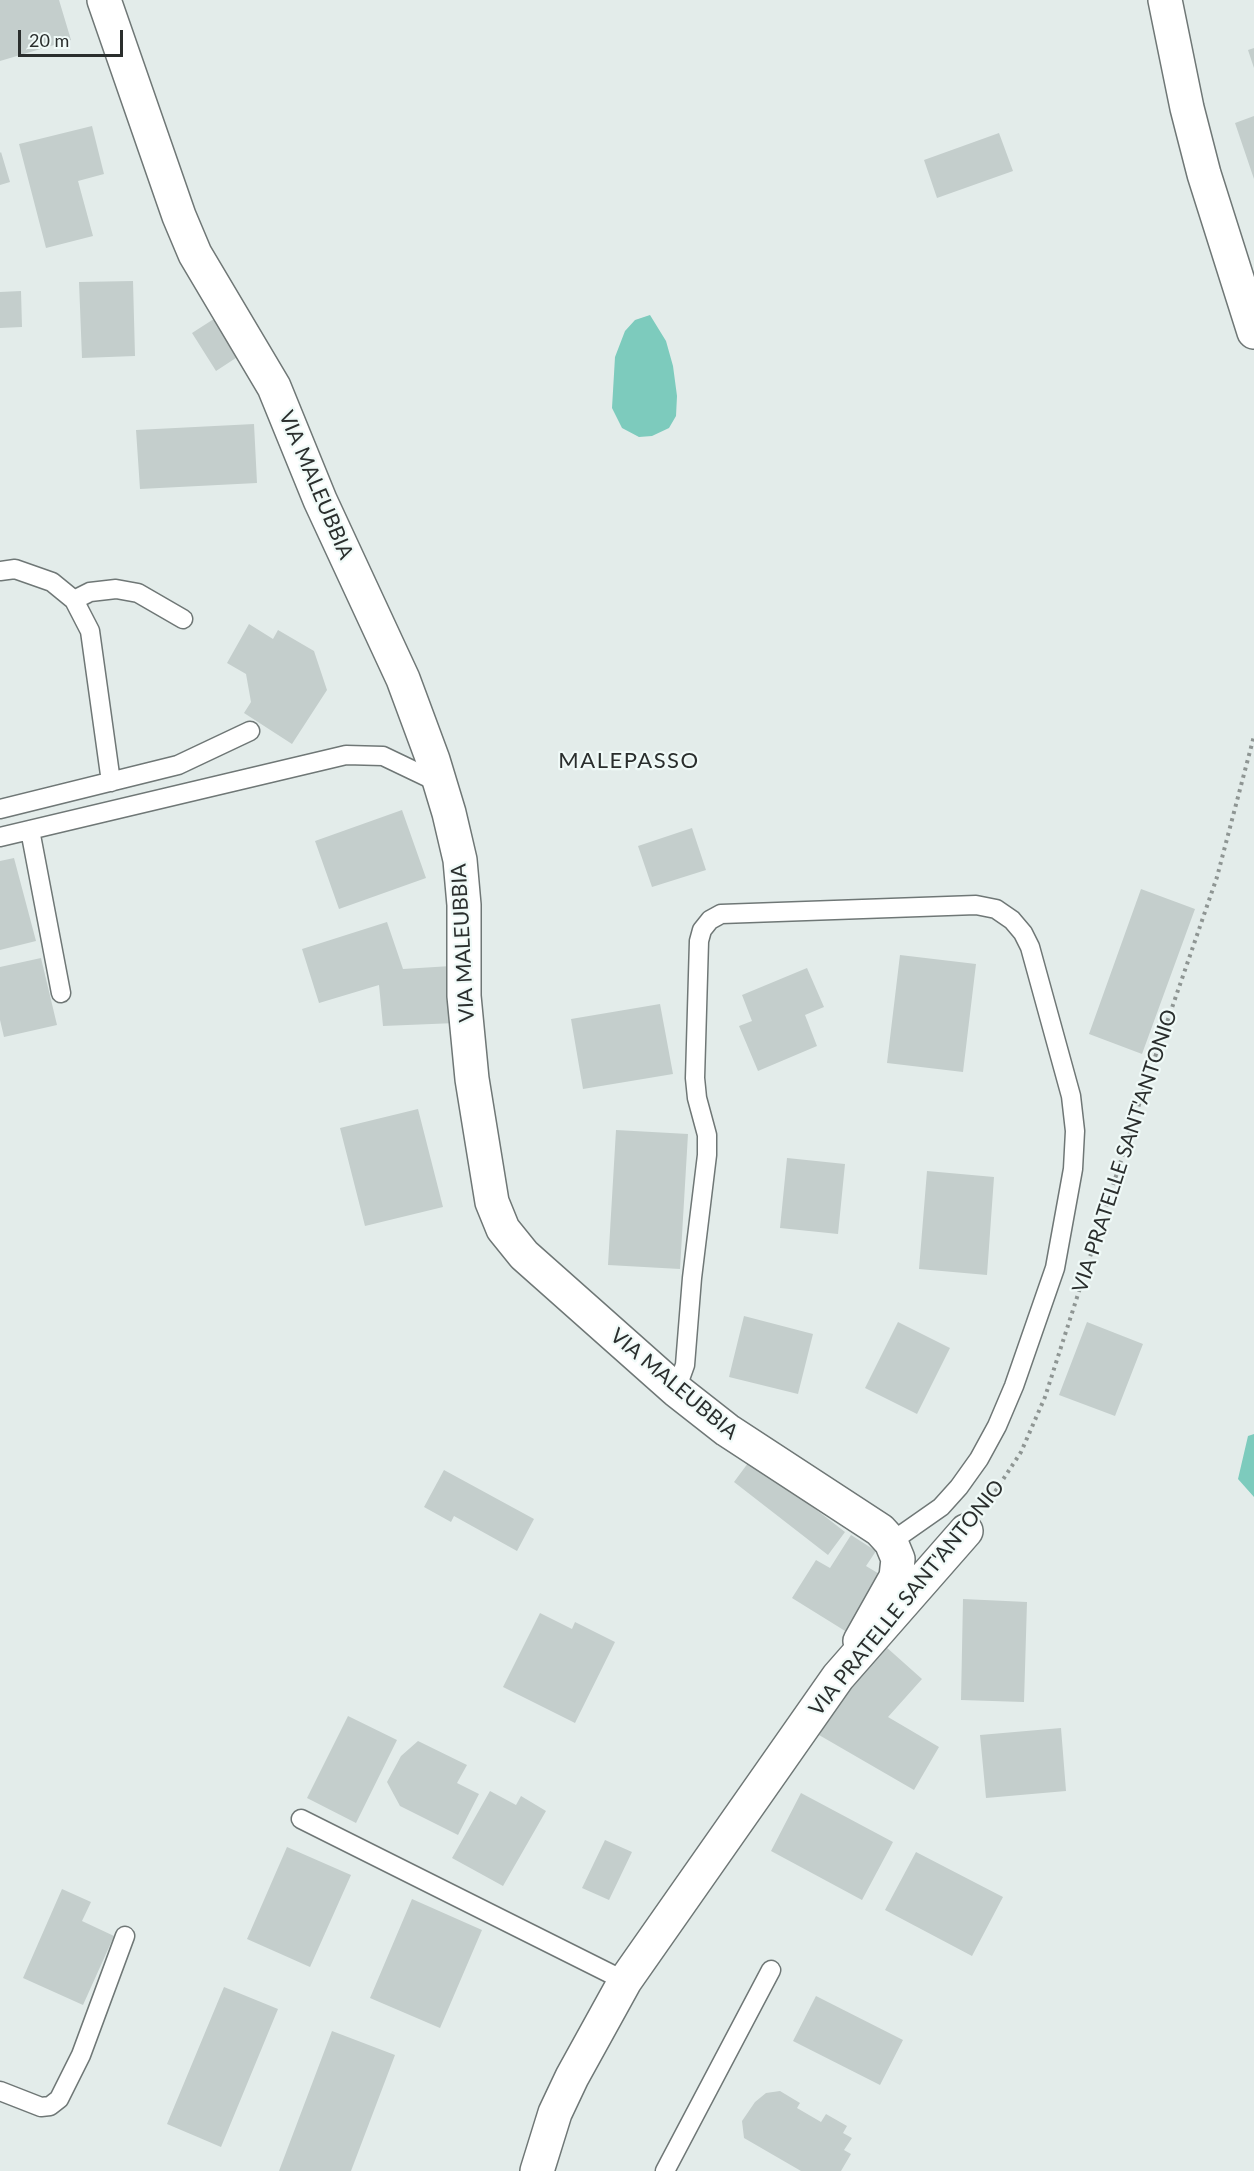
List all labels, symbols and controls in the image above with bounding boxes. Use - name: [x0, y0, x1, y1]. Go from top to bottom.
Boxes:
- scale bar: [21, 18, 126, 56]
- text: 20 m: [29, 29, 69, 51]
- street label: VIA MALEUBBIA: [273, 407, 359, 563]
- district label: MALEPASSO: [558, 748, 700, 774]
- street label: VIA MALEUBBIA: [446, 863, 480, 1023]
- street label: VIA PRATELLE SANT'ANTONIO: [1067, 1006, 1183, 1296]
- street label: VIA MALEUBBIA: [605, 1323, 743, 1445]
- street label: VIA PRATELLE SANT'ANTONIO: [804, 1475, 1010, 1721]

